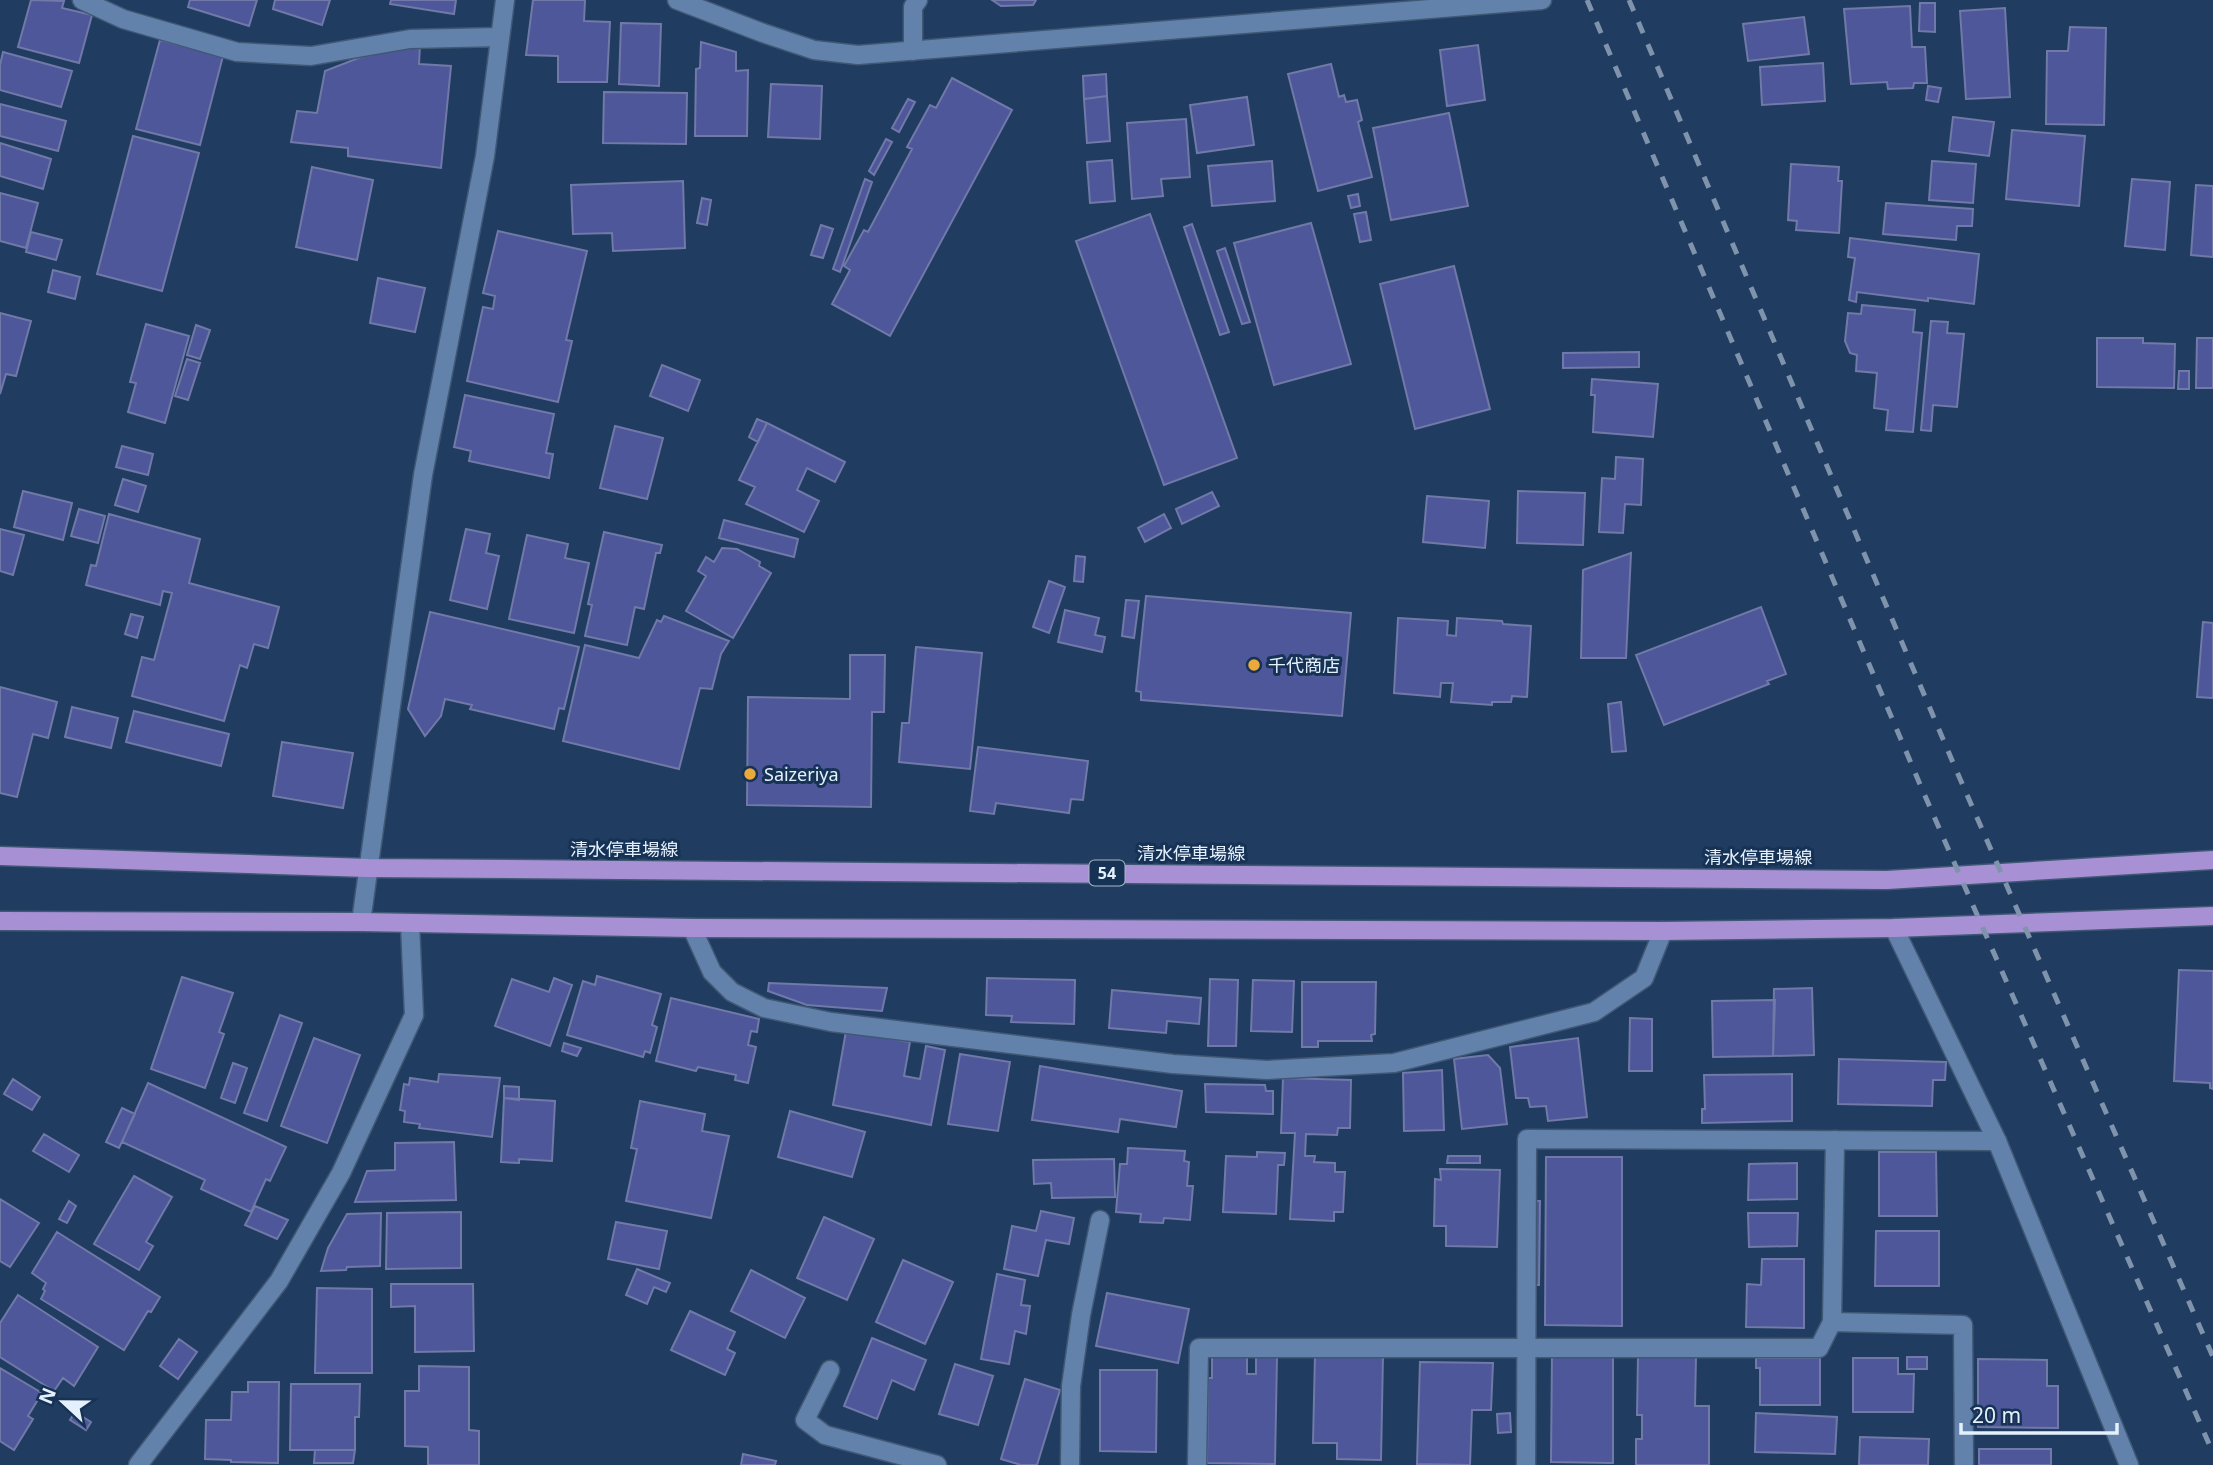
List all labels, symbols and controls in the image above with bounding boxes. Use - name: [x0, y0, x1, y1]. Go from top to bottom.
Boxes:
- place label: 千代商店: [1268, 653, 1340, 677]
- marker: 千代商店: [1246, 657, 1262, 673]
- place label: Saizeriya: [764, 762, 839, 786]
- marker: Saizeriya: [742, 766, 758, 782]
- street label: 清水停車場線: [570, 837, 678, 861]
- street label: 清水停車場線: [1137, 841, 1245, 865]
- street label: 清水停車場線: [1704, 845, 1812, 869]
- road number: 54: [1090, 860, 1124, 886]
- north arrow: [28, 1367, 98, 1437]
- text: N: [32, 1384, 62, 1408]
- scale bar: [1961, 1392, 2117, 1436]
- text: 20 m: [1972, 1401, 2021, 1429]

